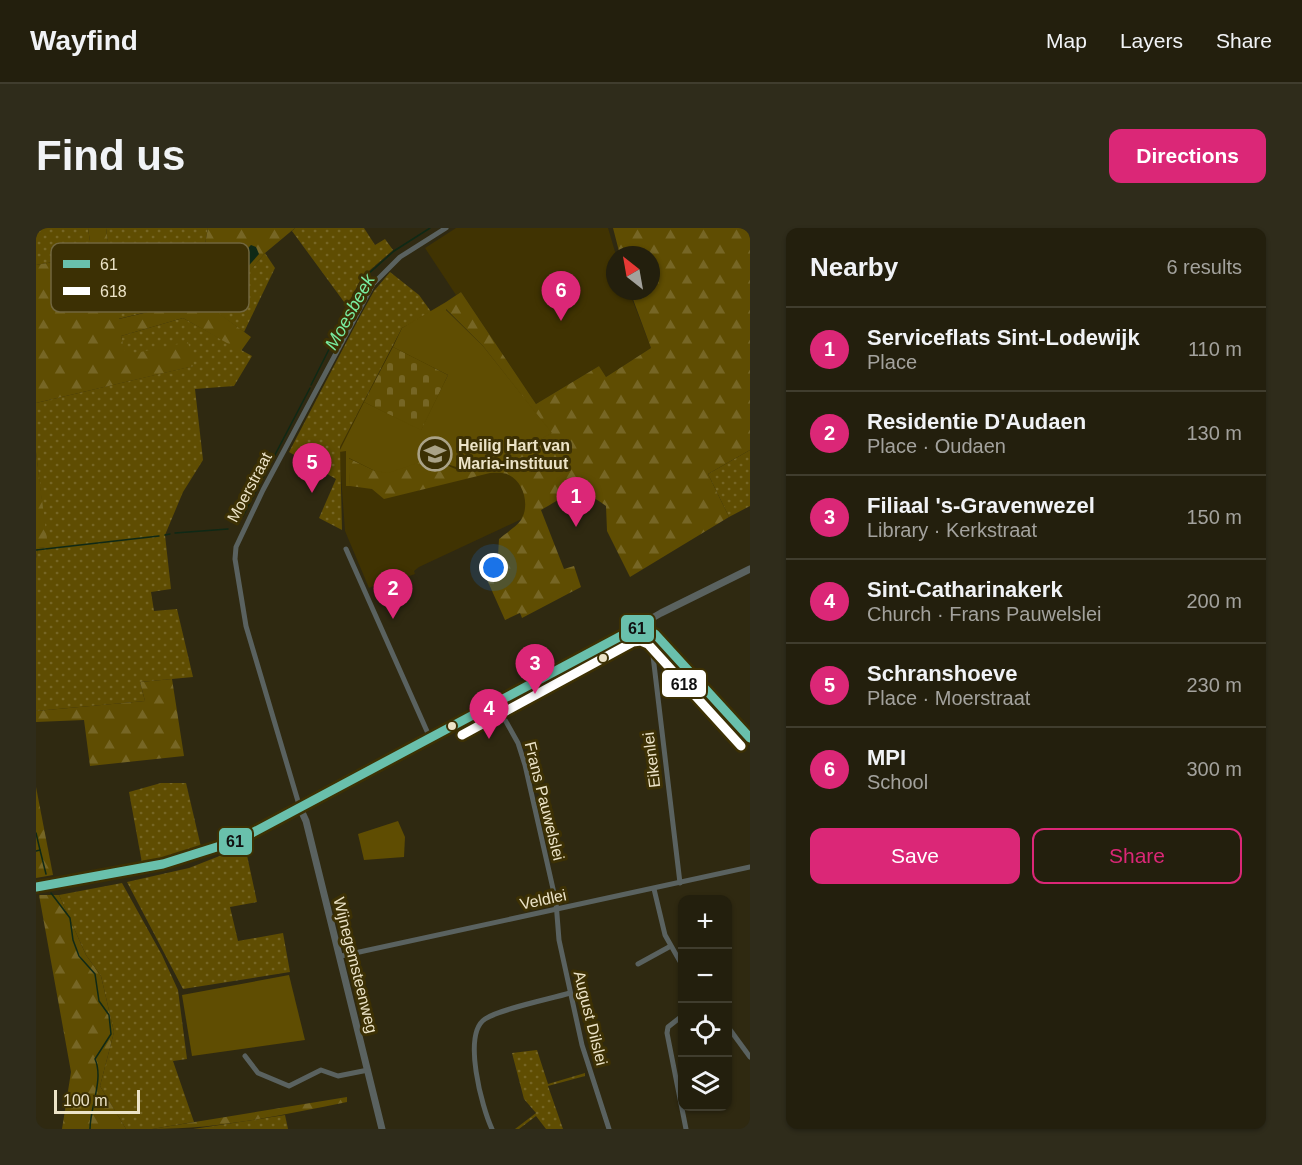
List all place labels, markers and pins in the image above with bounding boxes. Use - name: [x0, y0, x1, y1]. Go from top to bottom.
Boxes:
- pin: 6: [542, 272, 580, 321]
- school or university icon: Heilig Hart van Maria-instituut: [417, 436, 453, 472]
- place label: Heilig Hart van Maria-instituut: [458, 437, 570, 472]
- pin: 5: [292, 444, 332, 493]
- pin: 1: [556, 478, 596, 527]
- pin: 2: [374, 570, 412, 619]
- pin: 3: [516, 644, 554, 694]
- unlabelled marker: [597, 652, 609, 664]
- pin: 4: [470, 690, 508, 739]
- unlabelled marker: [446, 720, 458, 732]

